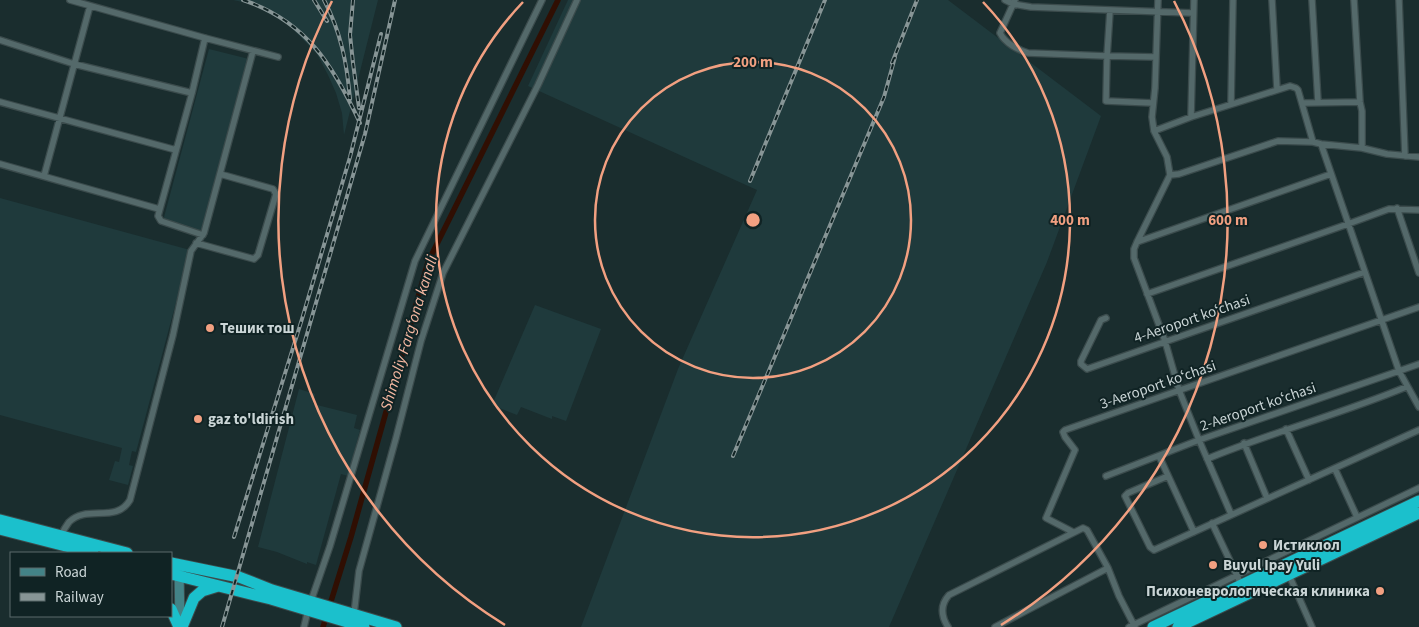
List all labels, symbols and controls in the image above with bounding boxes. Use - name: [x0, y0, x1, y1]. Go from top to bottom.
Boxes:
- text: 200 m: [733, 52, 773, 73]
- text: 400 m: [1050, 210, 1090, 231]
- text: 600 m: [1208, 210, 1248, 231]
- centre of rings: [744, 211, 762, 229]
- water label: Shimoliy Fargʻona kanali: [375, 252, 443, 413]
- street label: 4-Aeroport koʻchasi: [1131, 289, 1253, 349]
- place label: Тешик тош: [220, 318, 294, 339]
- marker: Тешик тош: [204, 322, 216, 334]
- street label: 3-Aeroport koʻchasi: [1097, 355, 1219, 415]
- street label: 2-Aeroport koʻchasi: [1197, 377, 1319, 437]
- place label: gaz to'ldirish: [208, 409, 294, 430]
- marker: gaz to'ldirish: [192, 413, 204, 425]
- place label: Истиклол: [1273, 535, 1340, 556]
- marker: Истиклол: [1257, 539, 1269, 551]
- legend: [10, 552, 172, 617]
- place label: Buyul Ipay Yuli: [1223, 555, 1320, 576]
- marker: Buyul Ipay Yuli: [1207, 559, 1219, 571]
- text: Road: [55, 562, 87, 583]
- place label: Психоневрологическая клиника: [1146, 581, 1370, 602]
- marker: Психоневрологическая клиника: [1374, 585, 1386, 597]
- text: Railway: [55, 587, 104, 608]

